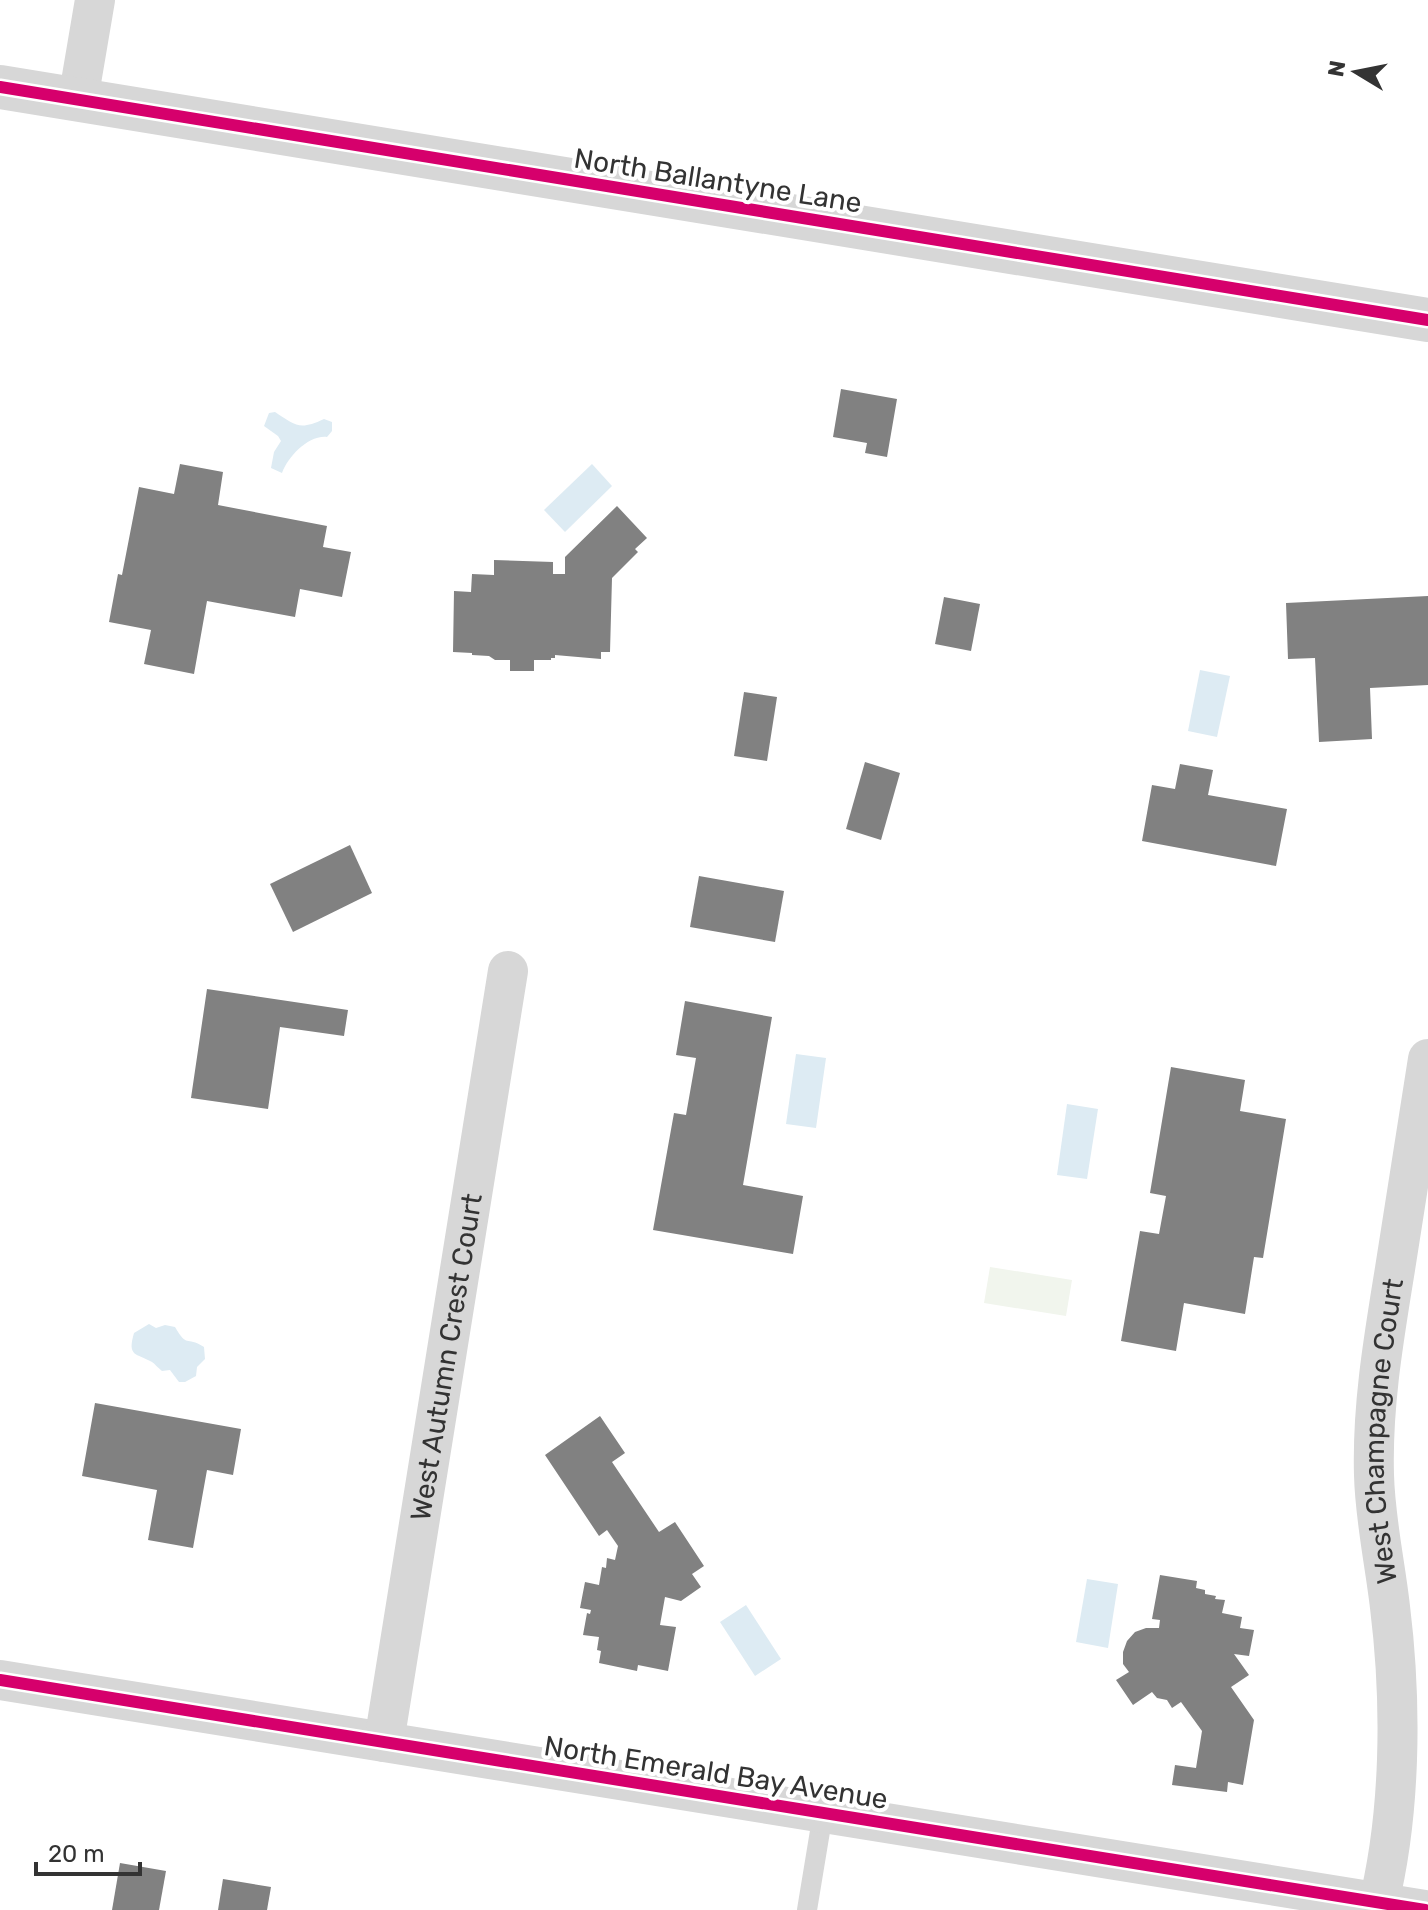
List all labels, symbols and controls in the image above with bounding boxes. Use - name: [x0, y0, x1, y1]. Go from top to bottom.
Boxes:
- north arrow: [1316, 32, 1396, 112]
- text: N: [1322, 58, 1351, 79]
- street label: North Ballantyne Lane: [572, 141, 864, 220]
- street label: West Autumn Crest Court: [404, 1191, 489, 1523]
- street label: West Champagne Court: [1358, 1276, 1410, 1586]
- street label: North Emerald Bay Avenue: [542, 1729, 890, 1816]
- scale bar: [36, 1826, 140, 1876]
- text: 20 m: [48, 1840, 105, 1868]

